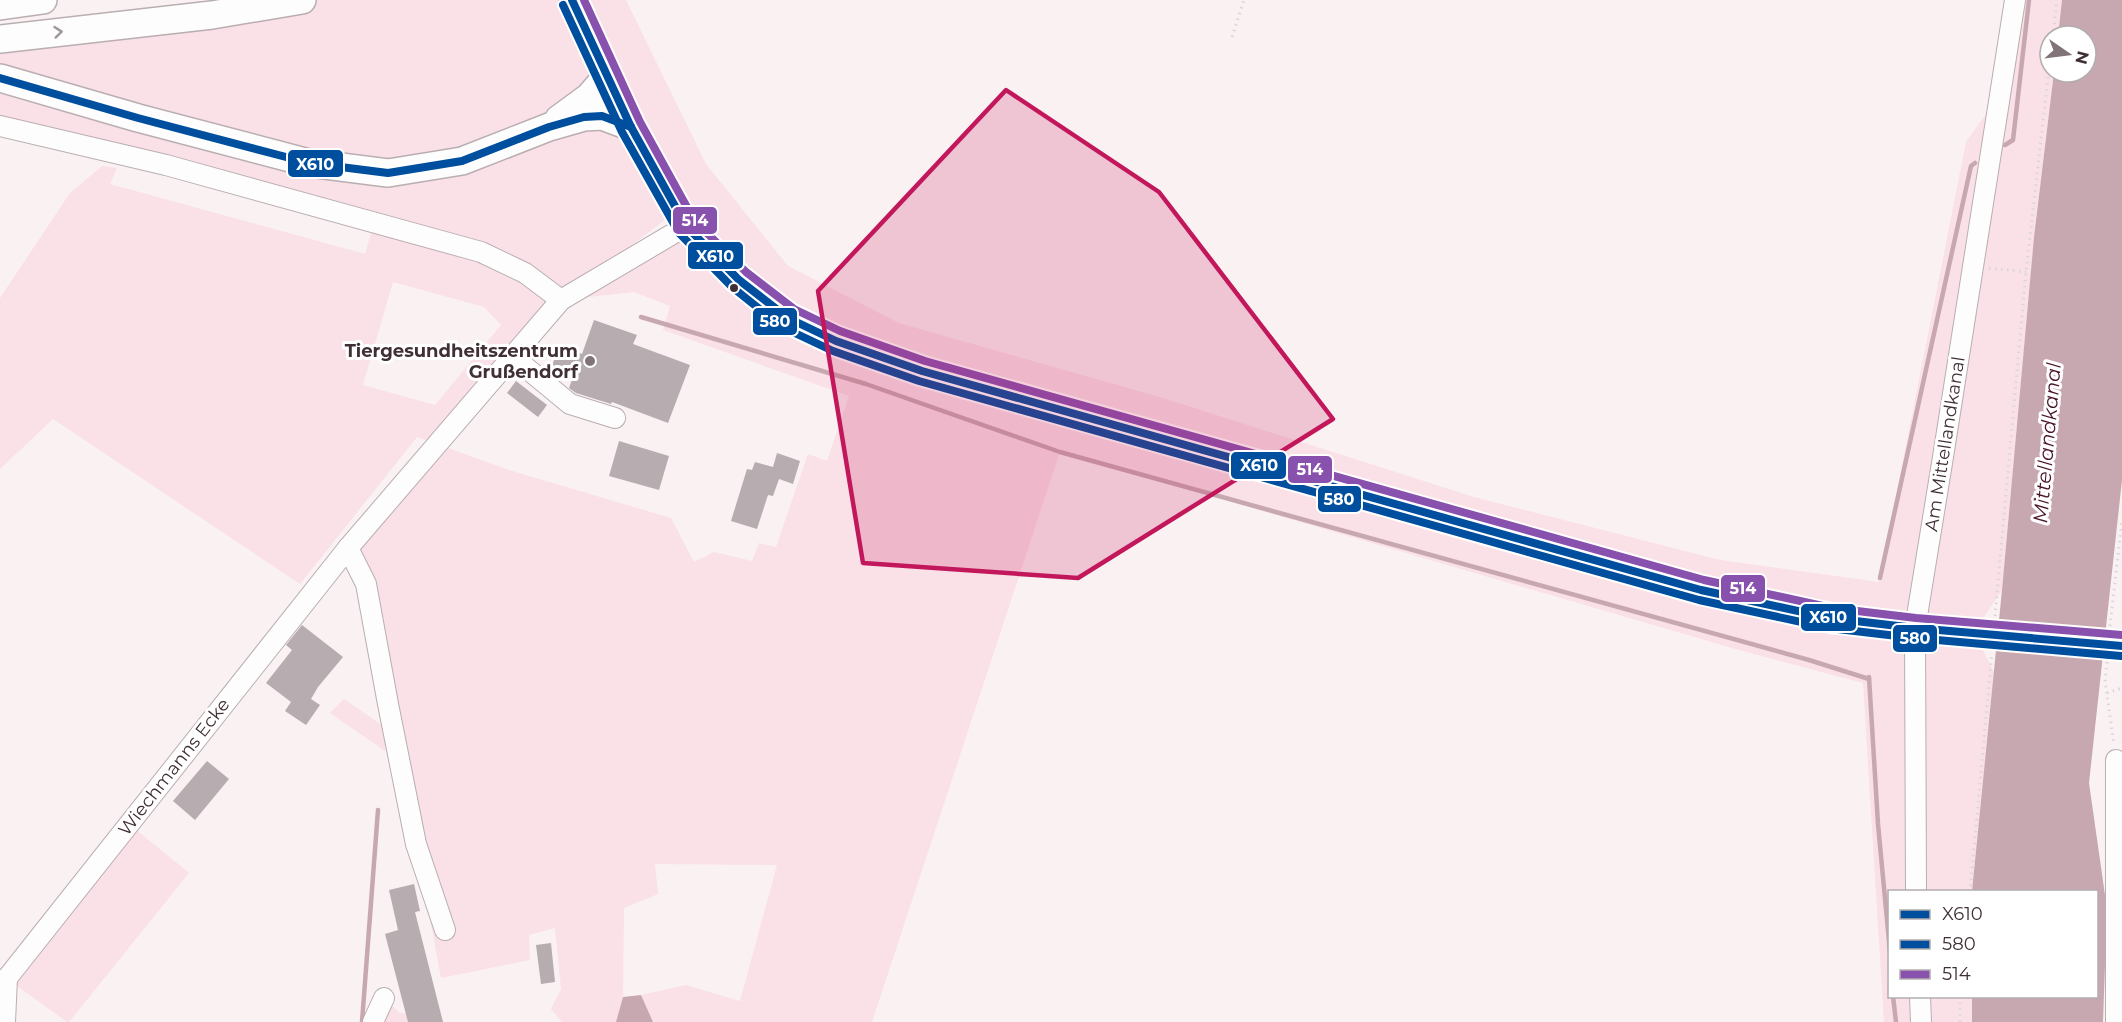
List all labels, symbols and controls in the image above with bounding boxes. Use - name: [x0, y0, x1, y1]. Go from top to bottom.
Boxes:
- north arrow: [2038, 24, 2098, 84]
- one-way arrow: [54, 26, 63, 39]
- text: N: [2071, 49, 2093, 66]
- line badge: X610: [287, 149, 344, 178]
- text: X610: [296, 155, 334, 174]
- line badge: 514: [672, 206, 718, 235]
- text: 514: [682, 211, 708, 230]
- line badge: X610: [687, 241, 744, 270]
- text: X610: [696, 247, 734, 266]
- unlabelled marker: [728, 282, 740, 294]
- line badge: 580: [752, 307, 798, 336]
- text: 580: [760, 312, 791, 331]
- place label: Tiergesundheitszentrum Grußendorf: [345, 340, 579, 383]
- marker: Tiergesundheitszentrum Grußendorf: [583, 354, 597, 368]
- street label: Am Mittellandkanal: [1920, 355, 1970, 533]
- water label: Mittellandkanal: [2028, 361, 2066, 524]
- line badge: X610: [1230, 451, 1287, 480]
- line badge: 514: [1287, 455, 1333, 484]
- text: X610: [1240, 456, 1278, 475]
- text: 514: [1297, 460, 1323, 479]
- line badge: 580: [1317, 485, 1362, 513]
- text: 580: [1324, 490, 1355, 509]
- line badge: 514: [1720, 574, 1766, 603]
- text: 514: [1730, 579, 1756, 598]
- line badge: X610: [1800, 603, 1857, 632]
- text: X610: [1809, 608, 1847, 627]
- line badge: 580: [1892, 624, 1938, 653]
- text: 580: [1900, 629, 1931, 648]
- street label: Wiechmanns Ecke: [114, 694, 235, 840]
- legend: [1888, 890, 2098, 998]
- text: X610: [1942, 903, 1983, 925]
- text: 580: [1942, 933, 1976, 955]
- text: 514: [1942, 963, 1971, 985]

